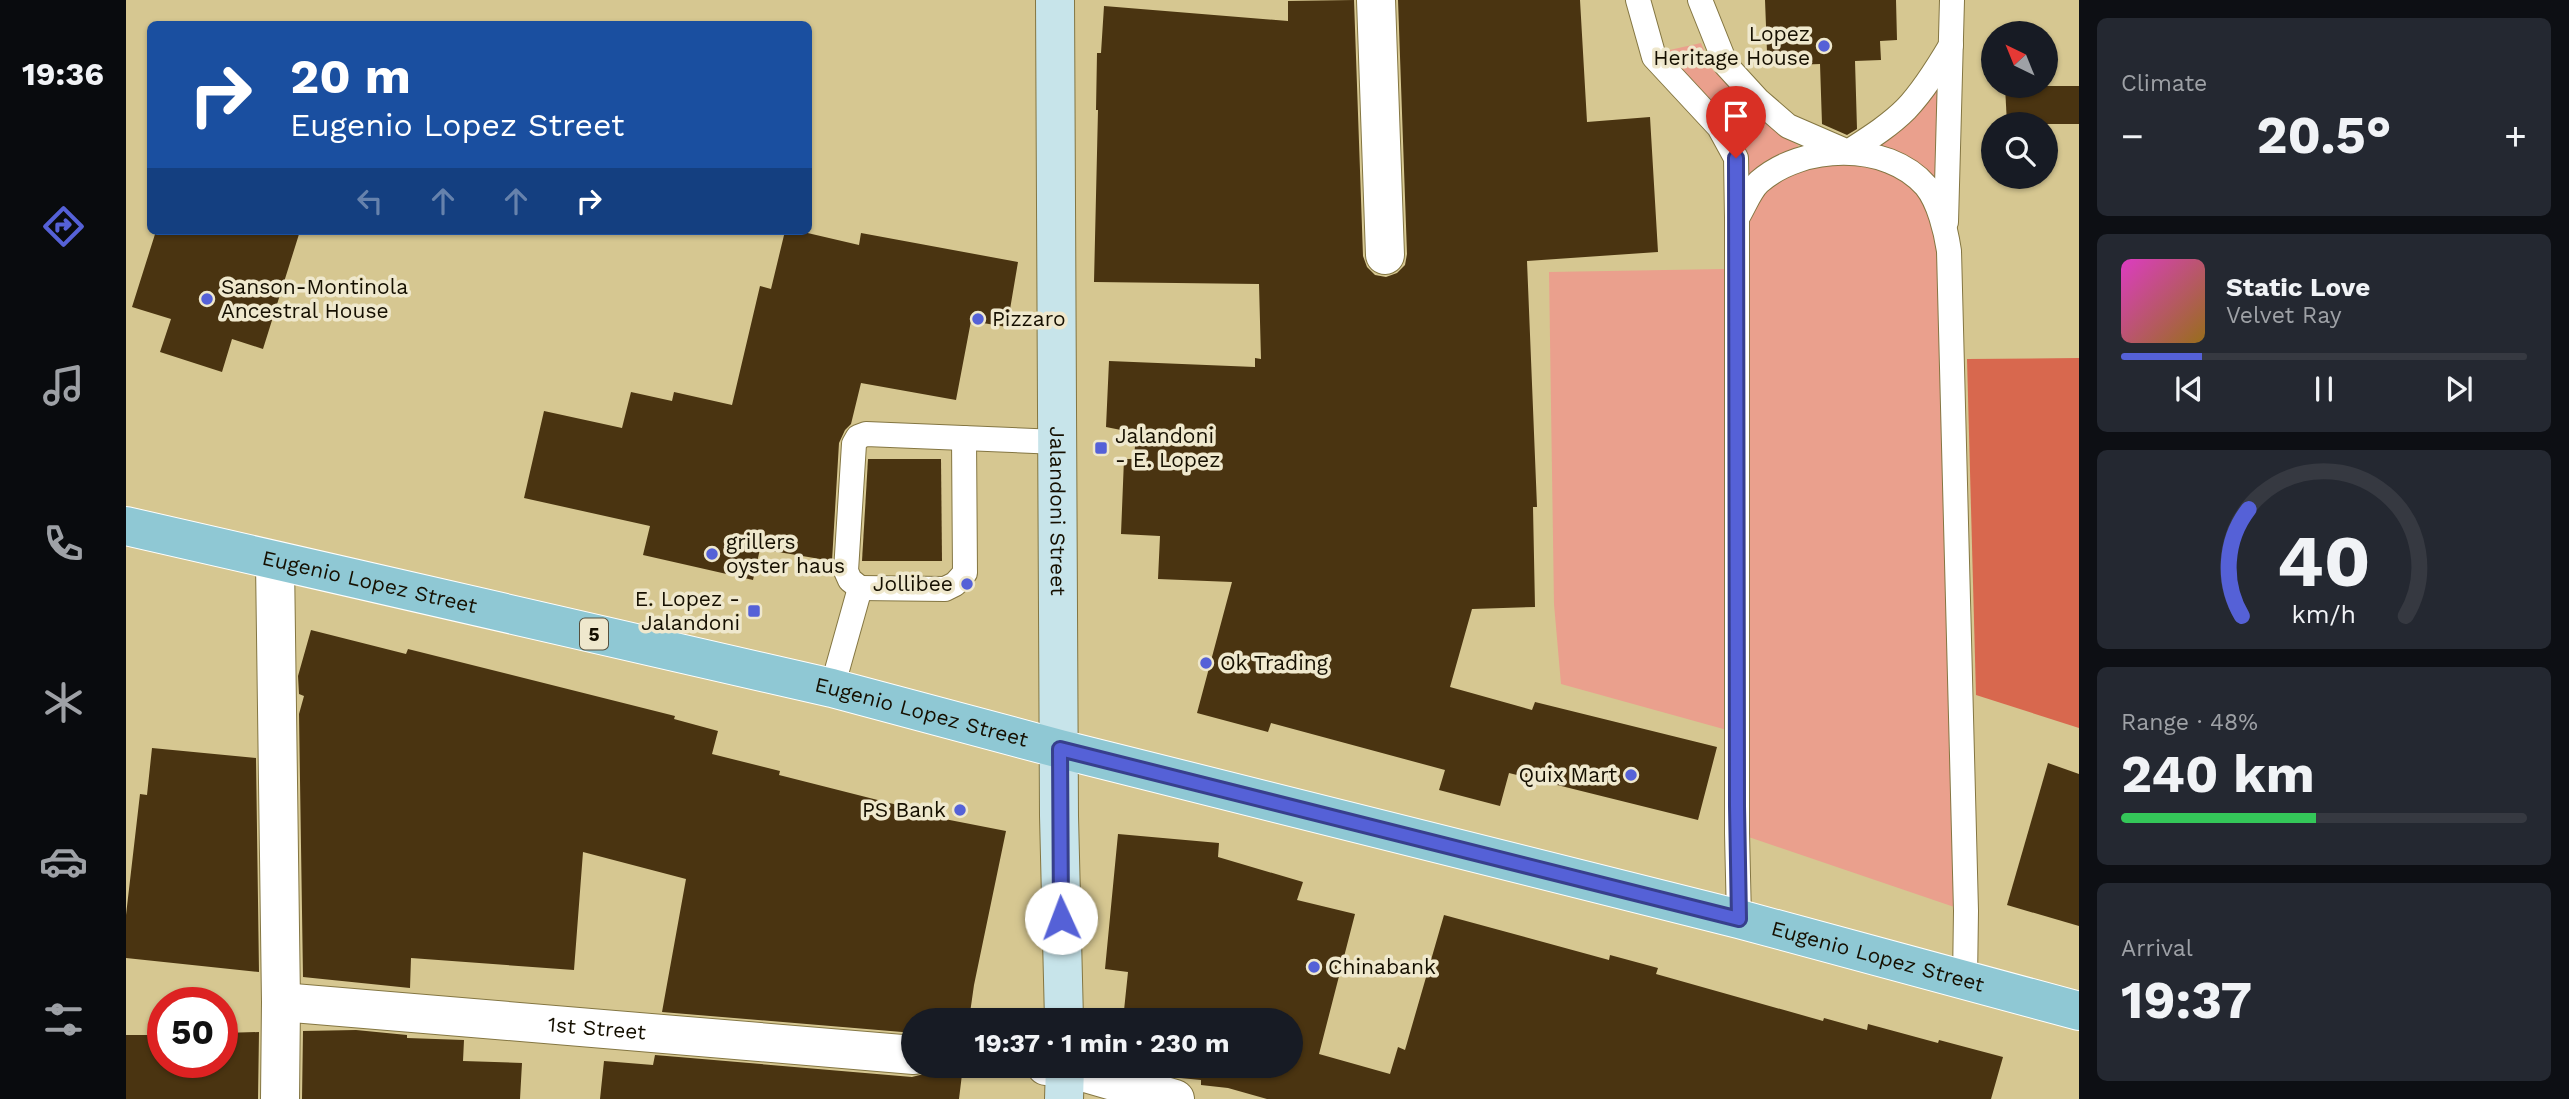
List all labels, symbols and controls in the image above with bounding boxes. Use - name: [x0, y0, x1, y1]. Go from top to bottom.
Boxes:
- place label: Lopez Heritage House: [1653, 21, 1810, 70]
- north arrow: [1981, 21, 2058, 98]
- map controls: [1981, 21, 2058, 189]
- marker: Lopez Heritage House: [1816, 38, 1832, 54]
- text: 20 m: [290, 47, 411, 105]
- icon: right: [175, 49, 266, 140]
- text: 19:36: [22, 55, 104, 93]
- text: Climate: [2121, 70, 2207, 97]
- pin: [1706, 86, 1766, 158]
- icon: arrive: [1717, 97, 1755, 135]
- text: 20.5°: [2256, 105, 2392, 166]
- text: Eugenio Lopez Street: [290, 106, 624, 144]
- button: search: [1981, 112, 2058, 189]
- text: −: [2121, 114, 2144, 158]
- text: +: [2504, 114, 2527, 158]
- icon: left: [351, 182, 389, 220]
- icon: ahead: [424, 182, 462, 220]
- icon: ahead: [497, 182, 535, 220]
- icon: right: [570, 182, 608, 220]
- icon: directions: [39, 202, 88, 251]
- text: Static Love: [2226, 272, 2370, 302]
- place label: Sanson-Montinola Ancestral House: [221, 274, 408, 323]
- marker: Sanson-Montinola Ancestral House: [199, 291, 215, 307]
- text: Velvet Ray: [2226, 302, 2342, 329]
- place label: Pizzaro: [992, 306, 1066, 331]
- marker: Pizzaro: [970, 311, 986, 327]
- icon: music: [39, 361, 88, 410]
- icon: previous: [2170, 370, 2208, 408]
- icon: pause: [2305, 370, 2343, 408]
- icon: next: [2440, 370, 2478, 408]
- place label: Jalandoni - E. Lopez: [1115, 423, 1220, 472]
- street label: Jalandoni Street: [1045, 426, 1071, 596]
- marker: Jalandoni - E. Lopez: [1093, 440, 1109, 456]
- text: 40: [2277, 518, 2371, 604]
- icon: phone: [39, 519, 88, 568]
- place label: grillers oyster haus: [726, 529, 845, 578]
- street label: Eugenio Lopez Street: [260, 545, 480, 618]
- marker: grillers oyster haus: [704, 546, 720, 562]
- place label: Jollibee: [873, 571, 953, 596]
- marker: Jollibee: [959, 576, 975, 592]
- place label: E. Lopez - Jalandoni: [635, 586, 740, 635]
- text: km/h: [2292, 599, 2356, 628]
- marker: E. Lopez - Jalandoni: [746, 603, 762, 619]
- road number: 5: [580, 618, 608, 650]
- place label: Ok Trading: [1220, 650, 1329, 675]
- marker: Ok Trading: [1198, 655, 1214, 671]
- street label: Eugenio Lopez Street: [813, 671, 1031, 752]
- icon: climate: [39, 678, 88, 727]
- text: Range · 48%: [2121, 709, 2258, 736]
- text: 240 km: [2121, 744, 2315, 805]
- place label: Quix Mart: [1518, 762, 1617, 787]
- marker: Quix Mart: [1623, 767, 1639, 783]
- place label: PS Bank: [862, 797, 946, 822]
- marker: PS Bank: [952, 802, 968, 818]
- icon: car: [39, 837, 88, 886]
- position arrow: [1024, 881, 1098, 955]
- street label: Eugenio Lopez Street: [1769, 915, 1987, 997]
- text: Arrival: [2121, 935, 2193, 962]
- place label: Chinabank: [1328, 954, 1436, 979]
- marker: Chinabank: [1306, 959, 1322, 975]
- text: 19:37: [2121, 970, 2252, 1031]
- speed limit sign: 50: [147, 987, 238, 1078]
- icon: filters: [39, 995, 88, 1044]
- street label: 1st Street: [547, 1011, 647, 1045]
- text: 19:37 · 1 min · 230 m: [974, 1028, 1230, 1058]

